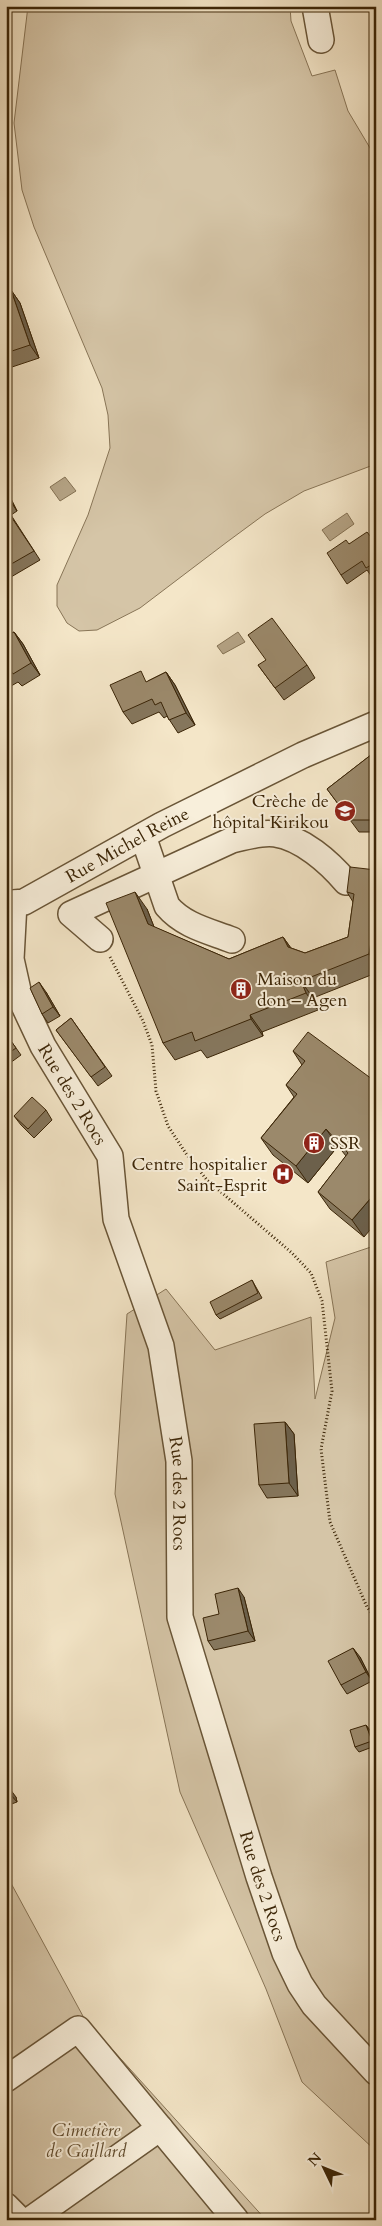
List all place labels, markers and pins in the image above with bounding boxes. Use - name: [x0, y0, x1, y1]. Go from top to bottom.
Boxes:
- place label: Crèche de hôpital Kirikou: [213, 789, 329, 835]
- school or university icon: Crèche de hôpital Kirikou: [333, 799, 357, 823]
- place label: Maison du don – Agen: [257, 967, 348, 1013]
- building icon: Maison du don – Agen: [229, 977, 253, 1001]
- building icon: SSR: [302, 1131, 326, 1155]
- place label: SSR: [330, 1131, 361, 1156]
- place label: Centre hospitalier Saint-Esprit: [131, 1152, 267, 1198]
- hospital icon: Centre hospitalier Saint-Esprit: [271, 1162, 295, 1186]

